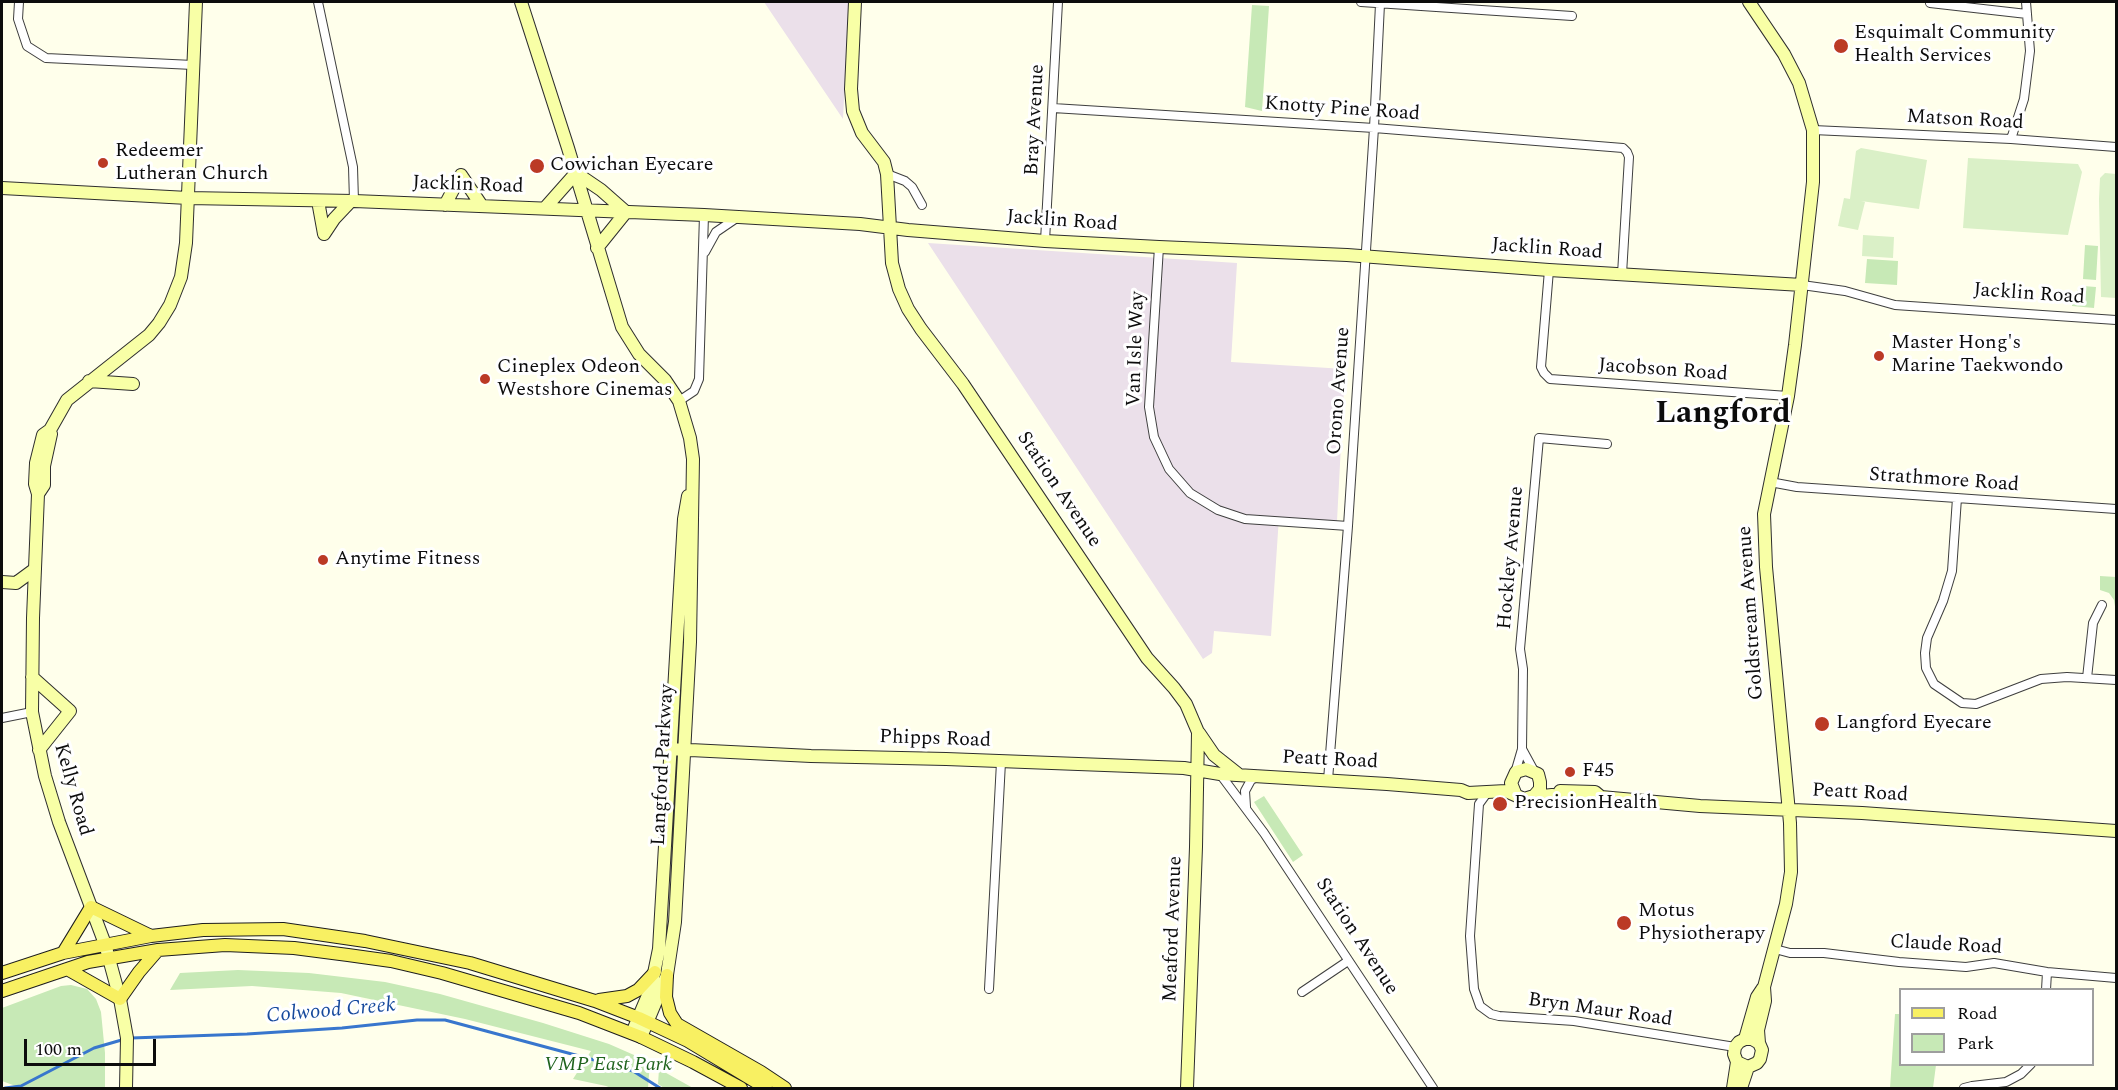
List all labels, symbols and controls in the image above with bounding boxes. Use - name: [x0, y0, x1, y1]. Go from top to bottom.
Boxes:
- place label: Esquimalt Community Health Services: [1854, 22, 2054, 69]
- marker: Esquimalt Community Health Services: [1832, 37, 1850, 55]
- street label: Bray Avenue: [1021, 64, 1051, 176]
- street label: Knotty Pine Road: [1263, 93, 1421, 127]
- street label: Matson Road: [1906, 106, 2024, 136]
- place label: Redeemer Lutheran Church: [115, 140, 268, 187]
- place label: Cowichan Eyecare: [550, 154, 713, 178]
- marker: Redeemer Lutheran Church: [96, 156, 110, 170]
- marker: Cowichan Eyecare: [528, 157, 546, 175]
- street label: Jacklin Road: [412, 172, 524, 200]
- street label: Jacklin Road: [1006, 206, 1118, 238]
- street label: Jacklin Road: [1491, 234, 1603, 266]
- street label: Jacklin Road: [1973, 279, 2085, 311]
- street label: Van Isle Way: [1123, 291, 1151, 407]
- street label: Orono Avenue: [1324, 326, 1356, 456]
- place label: Master Hong's Marine Taekwondo: [1891, 332, 2063, 379]
- marker: Master Hong's Marine Taekwondo: [1872, 349, 1886, 363]
- street label: Jacobson Road: [1598, 355, 1728, 387]
- place label: Cineplex Odeon Westshore Cinemas: [497, 356, 673, 403]
- marker: Cineplex Odeon Westshore Cinemas: [478, 372, 492, 386]
- district label: Langford: [1655, 397, 1791, 435]
- street label: Station Avenue: [1010, 428, 1106, 552]
- street label: Strathmore Road: [1868, 464, 2020, 498]
- street label: Hockley Avenue: [1494, 485, 1530, 631]
- street label: Goldstream Avenue: [1734, 525, 1770, 701]
- place label: Anytime Fitness: [335, 548, 480, 572]
- marker: Anytime Fitness: [316, 553, 330, 567]
- street label: Langford Parkway: [648, 683, 680, 847]
- place label: Langford Eyecare: [1836, 712, 1992, 736]
- marker: Langford Eyecare: [1813, 715, 1831, 733]
- street label: Phipps Road: [879, 726, 991, 754]
- street label: Kelly Road: [47, 741, 97, 839]
- street label: Peatt Road: [1281, 747, 1379, 775]
- place label: F45: [1582, 760, 1614, 784]
- marker: F45: [1563, 765, 1577, 779]
- street label: Peatt Road: [1811, 780, 1909, 808]
- place label: PrecisionHealth: [1514, 792, 1658, 816]
- marker: PrecisionHealth: [1491, 795, 1509, 813]
- street label: Meaford Avenue: [1159, 855, 1189, 1003]
- street label: Station Avenue: [1309, 874, 1403, 1000]
- place label: Motus Physiotherapy: [1638, 900, 1765, 947]
- marker: Motus Physiotherapy: [1615, 914, 1633, 932]
- street label: Claude Road: [1889, 931, 2003, 961]
- legend: [1899, 988, 2094, 1066]
- street label: Bryn Maur Road: [1526, 989, 1674, 1033]
- water label: Colwood Creek: [265, 994, 397, 1030]
- text: Road: [1957, 1000, 1998, 1027]
- scale bar: [27, 1027, 159, 1065]
- text: Park: [1957, 1030, 1994, 1057]
- text: 100 m: [35, 1036, 82, 1063]
- park label: VMP East Park: [544, 1054, 672, 1078]

